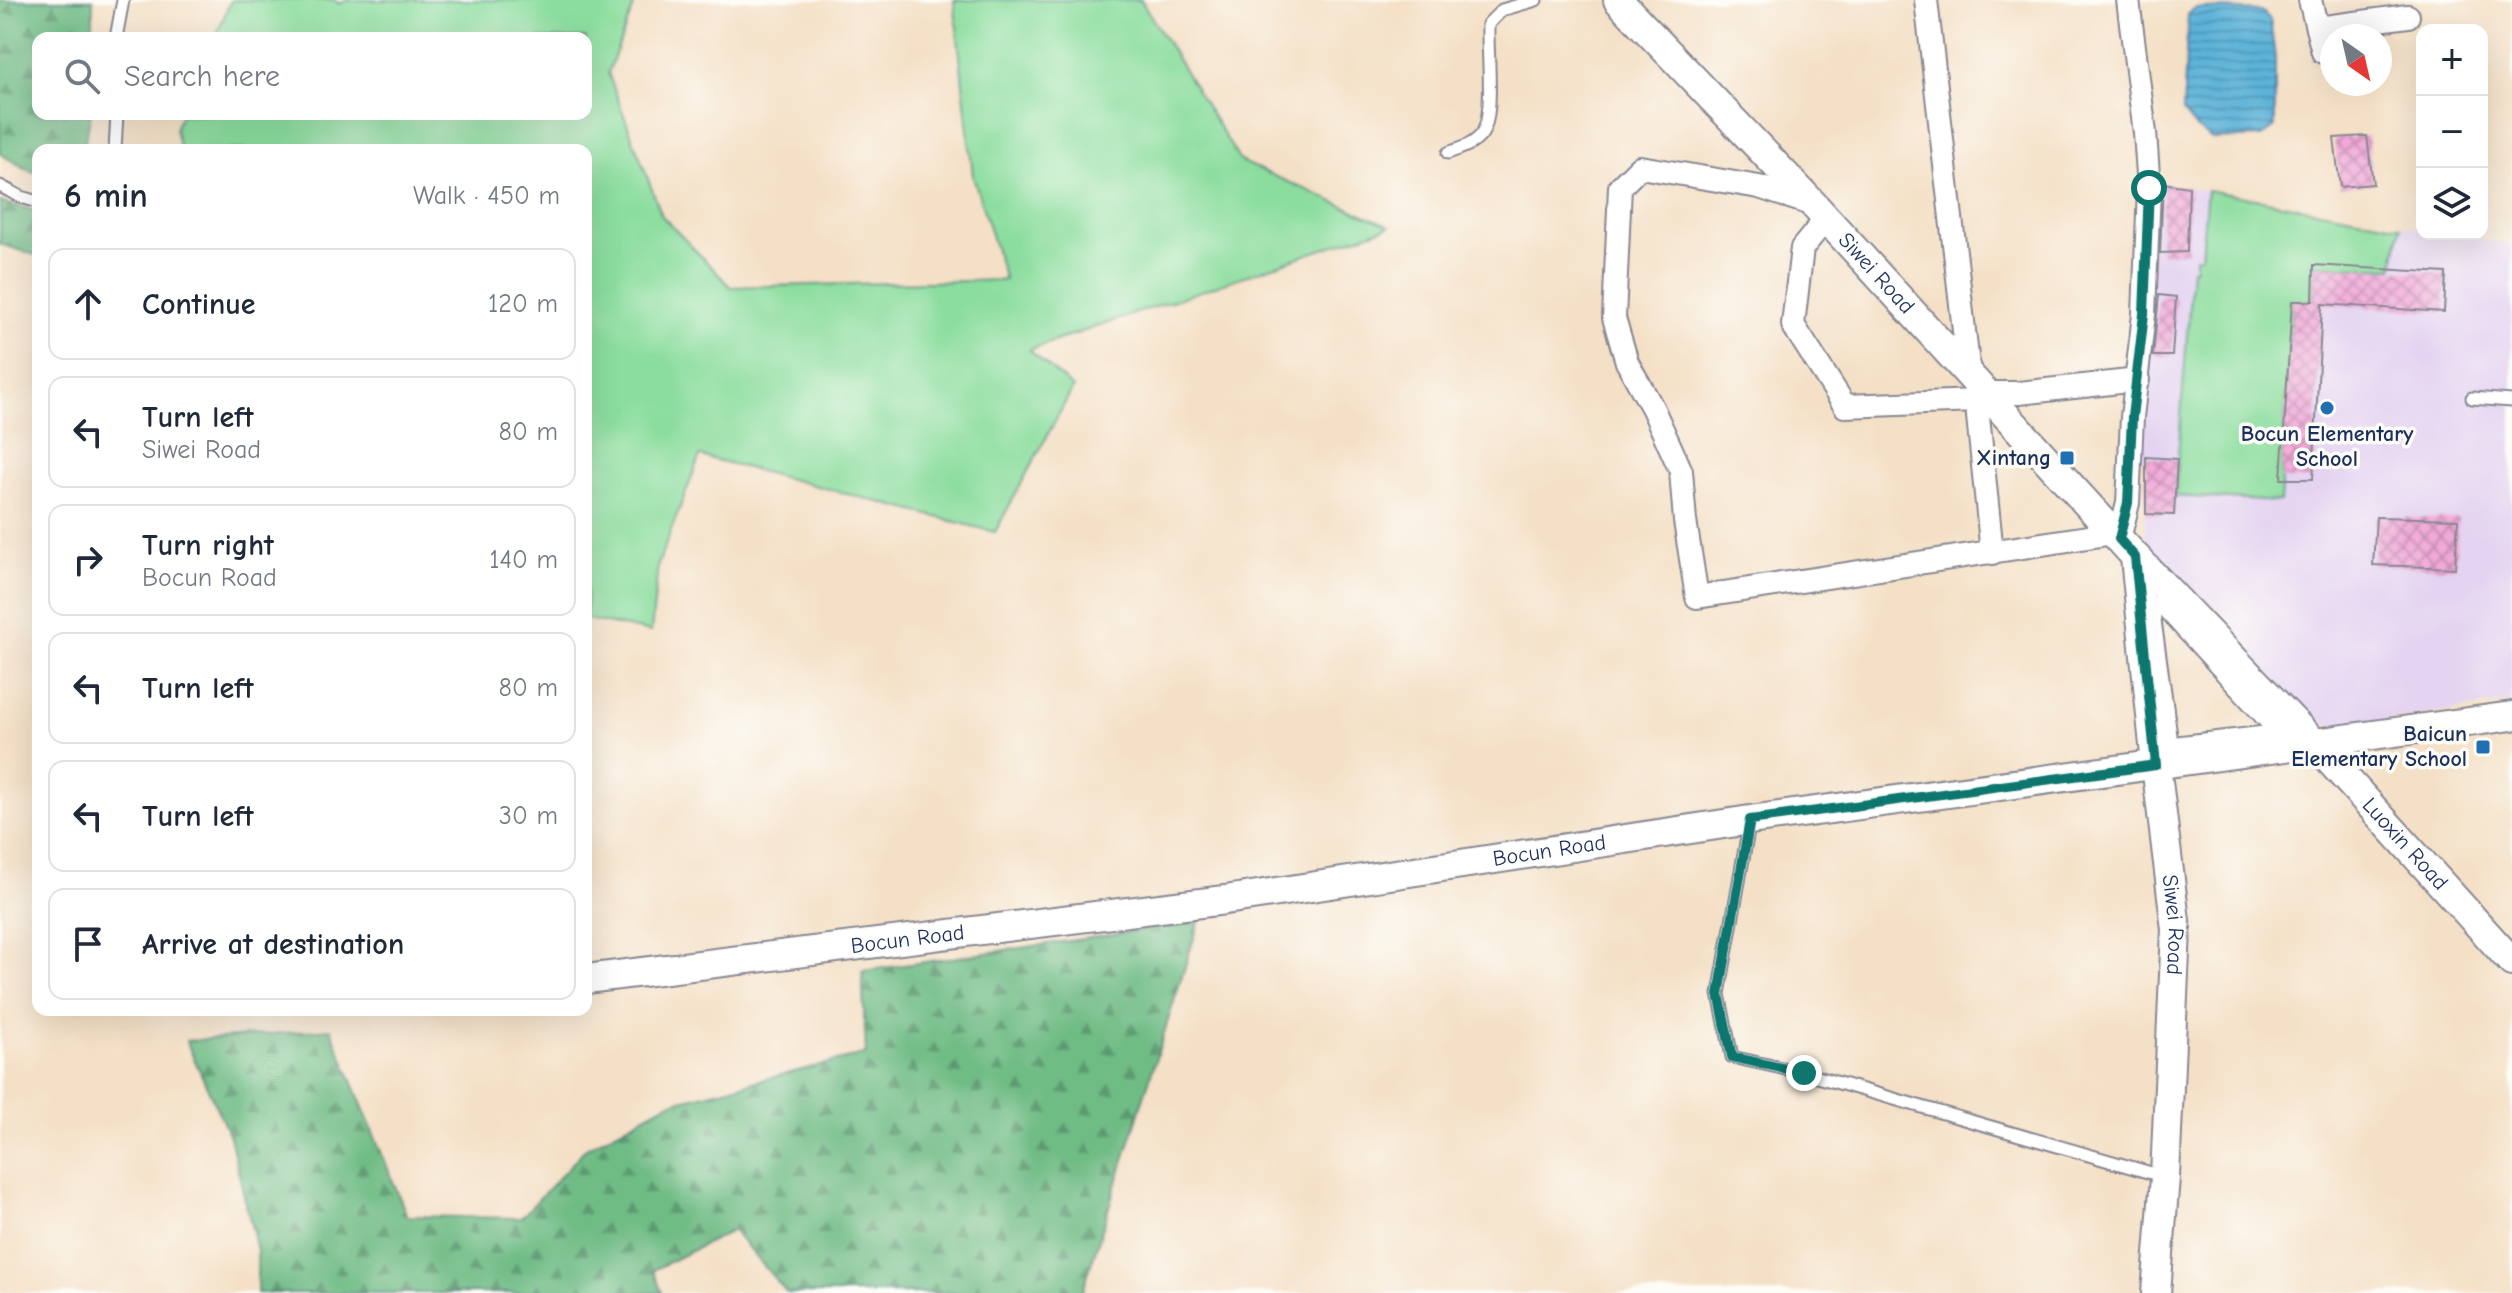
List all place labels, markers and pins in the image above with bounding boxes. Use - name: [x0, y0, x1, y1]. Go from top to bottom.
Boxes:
- marker: Bocun Elementary School: [2318, 399, 2336, 417]
- place label: Bocun Elementary School: [2241, 421, 2414, 472]
- place label: Xintang: [1976, 445, 2051, 471]
- marker: Xintang: [2058, 449, 2076, 467]
- place label: Baicun Elementary School: [2291, 721, 2467, 772]
- marker: Baicun Elementary School: [2474, 738, 2492, 756]

